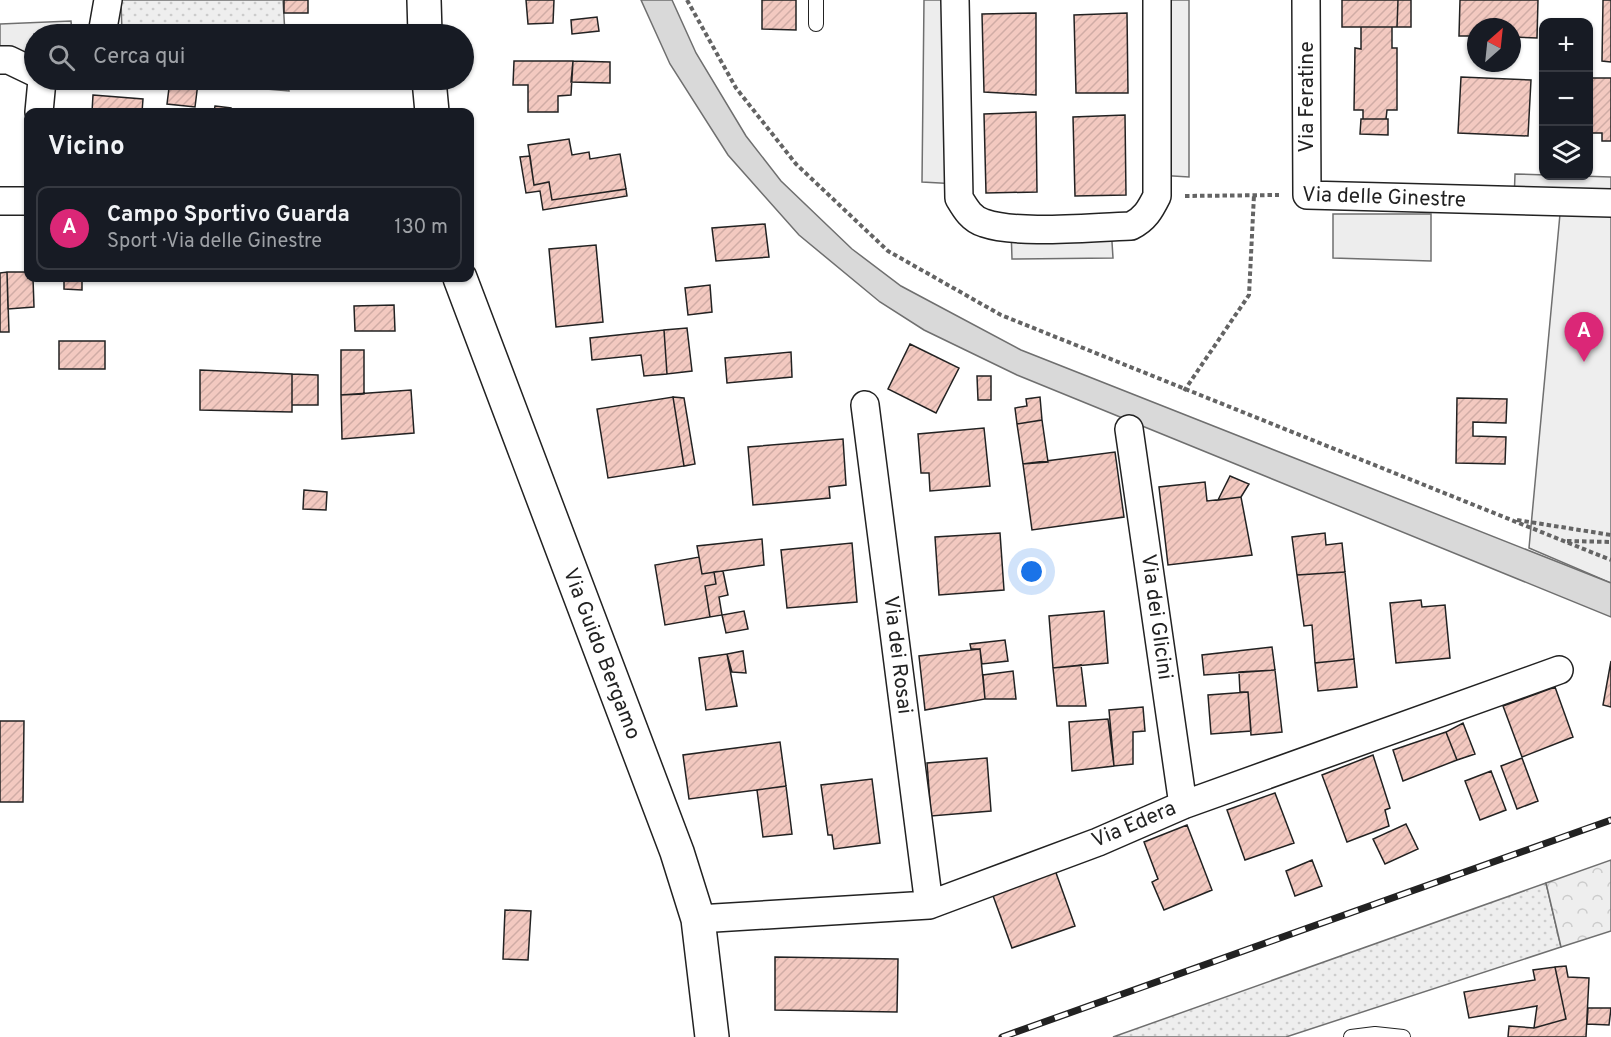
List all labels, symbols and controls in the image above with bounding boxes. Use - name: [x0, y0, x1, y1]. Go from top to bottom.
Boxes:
- north arrow: [1467, 18, 1521, 72]
- map controls: [1539, 18, 1593, 180]
- button: +: [1539, 18, 1593, 72]
- search box: [24, 24, 474, 90]
- icon: search: [45, 41, 78, 74]
- street label: Via Feratine: [1294, 41, 1321, 153]
- text: Cerca qui: [93, 44, 185, 71]
- button: −: [1539, 72, 1593, 126]
- button: layers: [1539, 126, 1593, 180]
- text: Vicino: [48, 131, 125, 164]
- street label: Via delle Ginestre: [1302, 182, 1466, 214]
- text: Campo Sportivo Guarda: [107, 202, 350, 229]
- text: A: [62, 215, 77, 241]
- text: 130 m: [394, 215, 448, 241]
- text: Sport · Via delle Ginestre: [107, 229, 322, 255]
- pin: A: [1564, 312, 1604, 362]
- street label: Via dei Glicini: [1134, 552, 1178, 682]
- your location: [1017, 557, 1046, 586]
- street label: Via Guido Bergamo: [556, 565, 646, 743]
- street label: Via dei Rosai: [876, 594, 918, 716]
- street label: Via Edera: [1088, 795, 1180, 855]

